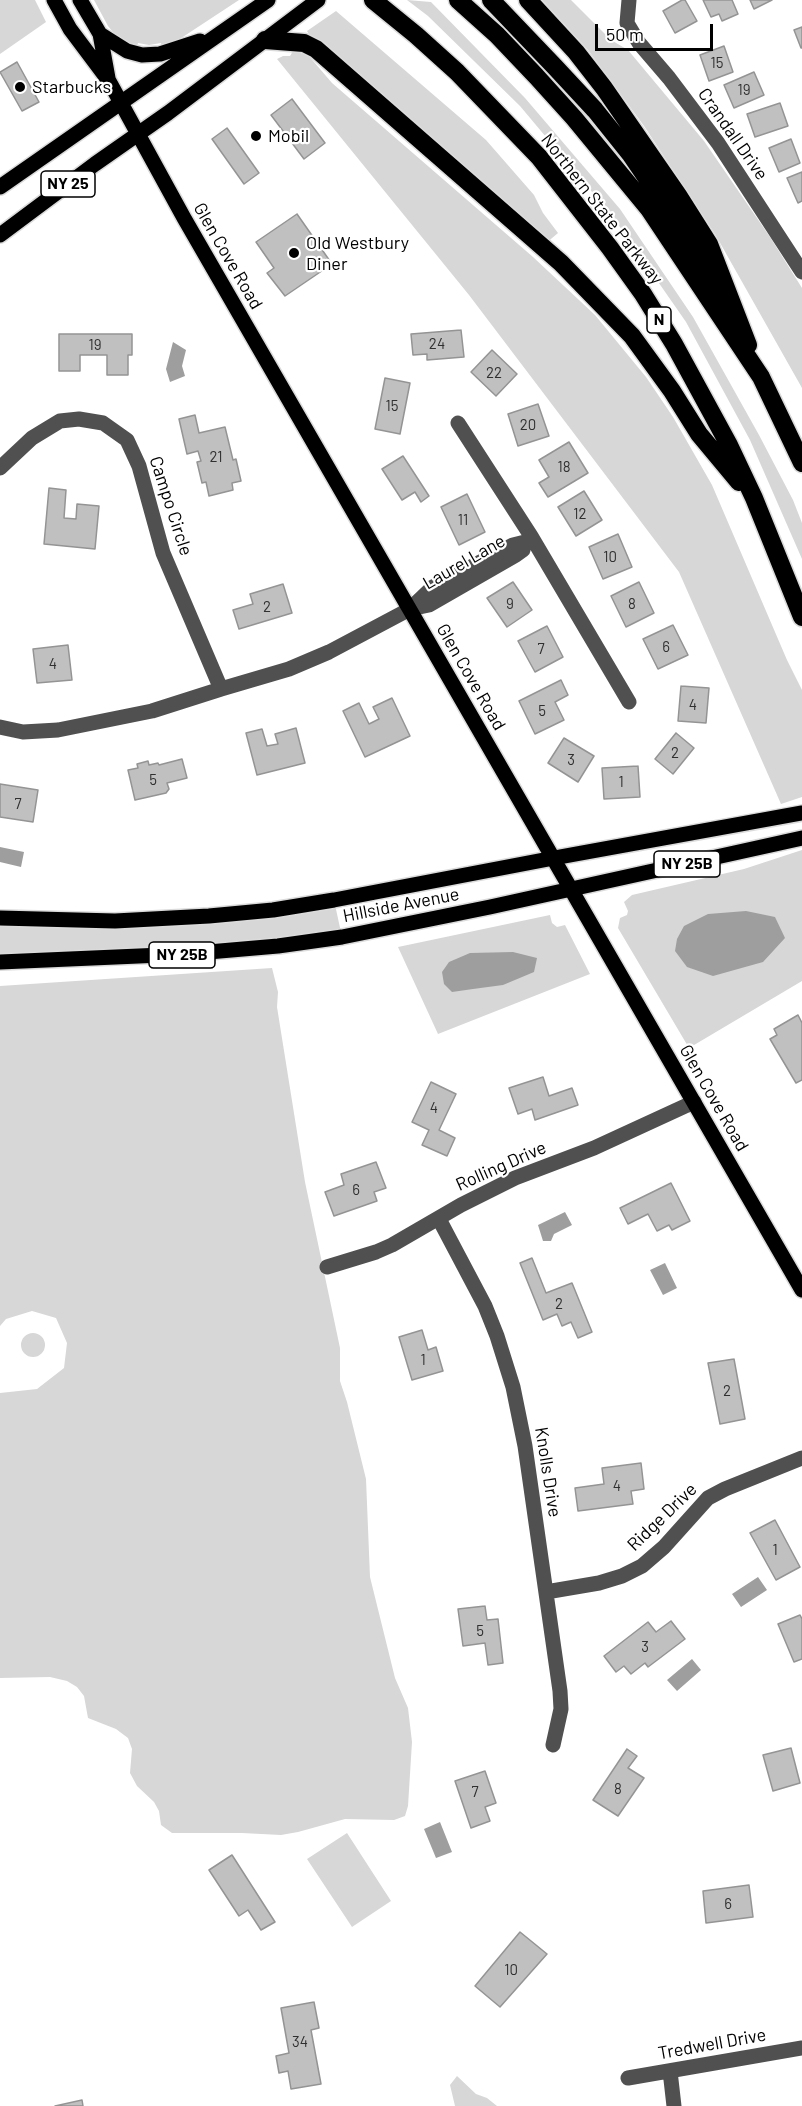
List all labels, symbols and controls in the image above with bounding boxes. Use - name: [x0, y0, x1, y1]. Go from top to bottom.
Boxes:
- scale bar: [598, 12, 716, 50]
- text: 50 m: [606, 23, 644, 45]
- house number: 15: [711, 54, 723, 72]
- place label: Starbucks: [32, 76, 111, 98]
- marker: Starbucks: [13, 80, 27, 94]
- house number: 19: [737, 81, 751, 99]
- street label: Crandall Drive: [693, 84, 773, 184]
- place label: Mobil: [268, 125, 309, 147]
- marker: Mobil: [249, 129, 263, 143]
- street label: Northern State Parkway: [536, 129, 668, 289]
- road number: NY 25: [41, 171, 95, 197]
- street label: Glen Cove Road: [189, 199, 267, 313]
- place label: Old Westbury Diner: [306, 232, 409, 274]
- marker: Old Westbury Diner: [287, 246, 301, 260]
- road number: N: [647, 307, 671, 333]
- house number: 24: [429, 335, 445, 353]
- house number: 19: [88, 336, 102, 354]
- house number: 22: [486, 364, 502, 382]
- house number: 15: [386, 397, 398, 415]
- house number: 20: [520, 416, 536, 434]
- house number: 21: [209, 448, 223, 466]
- street label: Campo Circle: [145, 454, 197, 558]
- house number: 18: [557, 458, 571, 476]
- house number: 12: [573, 505, 587, 523]
- house number: 11: [458, 511, 468, 529]
- street label: Laurel Lane: [419, 530, 509, 594]
- house number: 10: [603, 548, 617, 566]
- house number: 9: [506, 595, 514, 613]
- house number: 8: [628, 595, 636, 613]
- house number: 2: [263, 598, 271, 616]
- street label: Glen Cove Road: [432, 620, 510, 734]
- house number: 6: [662, 638, 670, 656]
- house number: 7: [537, 640, 545, 658]
- house number: 4: [49, 655, 57, 673]
- house number: 4: [689, 696, 697, 714]
- house number: 5: [538, 702, 546, 720]
- house number: 2: [671, 744, 679, 762]
- house number: 3: [567, 751, 575, 769]
- house number: 5: [149, 771, 157, 789]
- house number: 1: [618, 773, 624, 791]
- house number: 7: [14, 795, 22, 813]
- road number: NY 25B: [654, 851, 720, 877]
- street label: Hillside Avenue: [341, 883, 461, 927]
- road number: NY 25B: [149, 942, 215, 968]
- street label: Glen Cove Road: [675, 1041, 753, 1155]
- house number: 4: [430, 1099, 438, 1117]
- street label: Rolling Drive: [452, 1136, 550, 1196]
- house number: 6: [352, 1181, 360, 1199]
- house number: 2: [555, 1295, 563, 1313]
- house number: 1: [420, 1351, 426, 1369]
- house number: 2: [723, 1382, 731, 1400]
- street label: Knolls Drive: [530, 1425, 566, 1519]
- house number: 4: [613, 1477, 621, 1495]
- street label: Ridge Drive: [623, 1479, 701, 1555]
- house number: 1: [772, 1541, 778, 1559]
- house number: 5: [476, 1622, 484, 1640]
- house number: 3: [641, 1638, 649, 1656]
- house number: 8: [614, 1780, 622, 1798]
- house number: 7: [471, 1783, 479, 1801]
- house number: 6: [724, 1895, 732, 1913]
- house number: 10: [504, 1961, 518, 1979]
- street label: Tredwell Drive: [656, 2024, 768, 2064]
- house number: 34: [292, 2033, 308, 2051]

